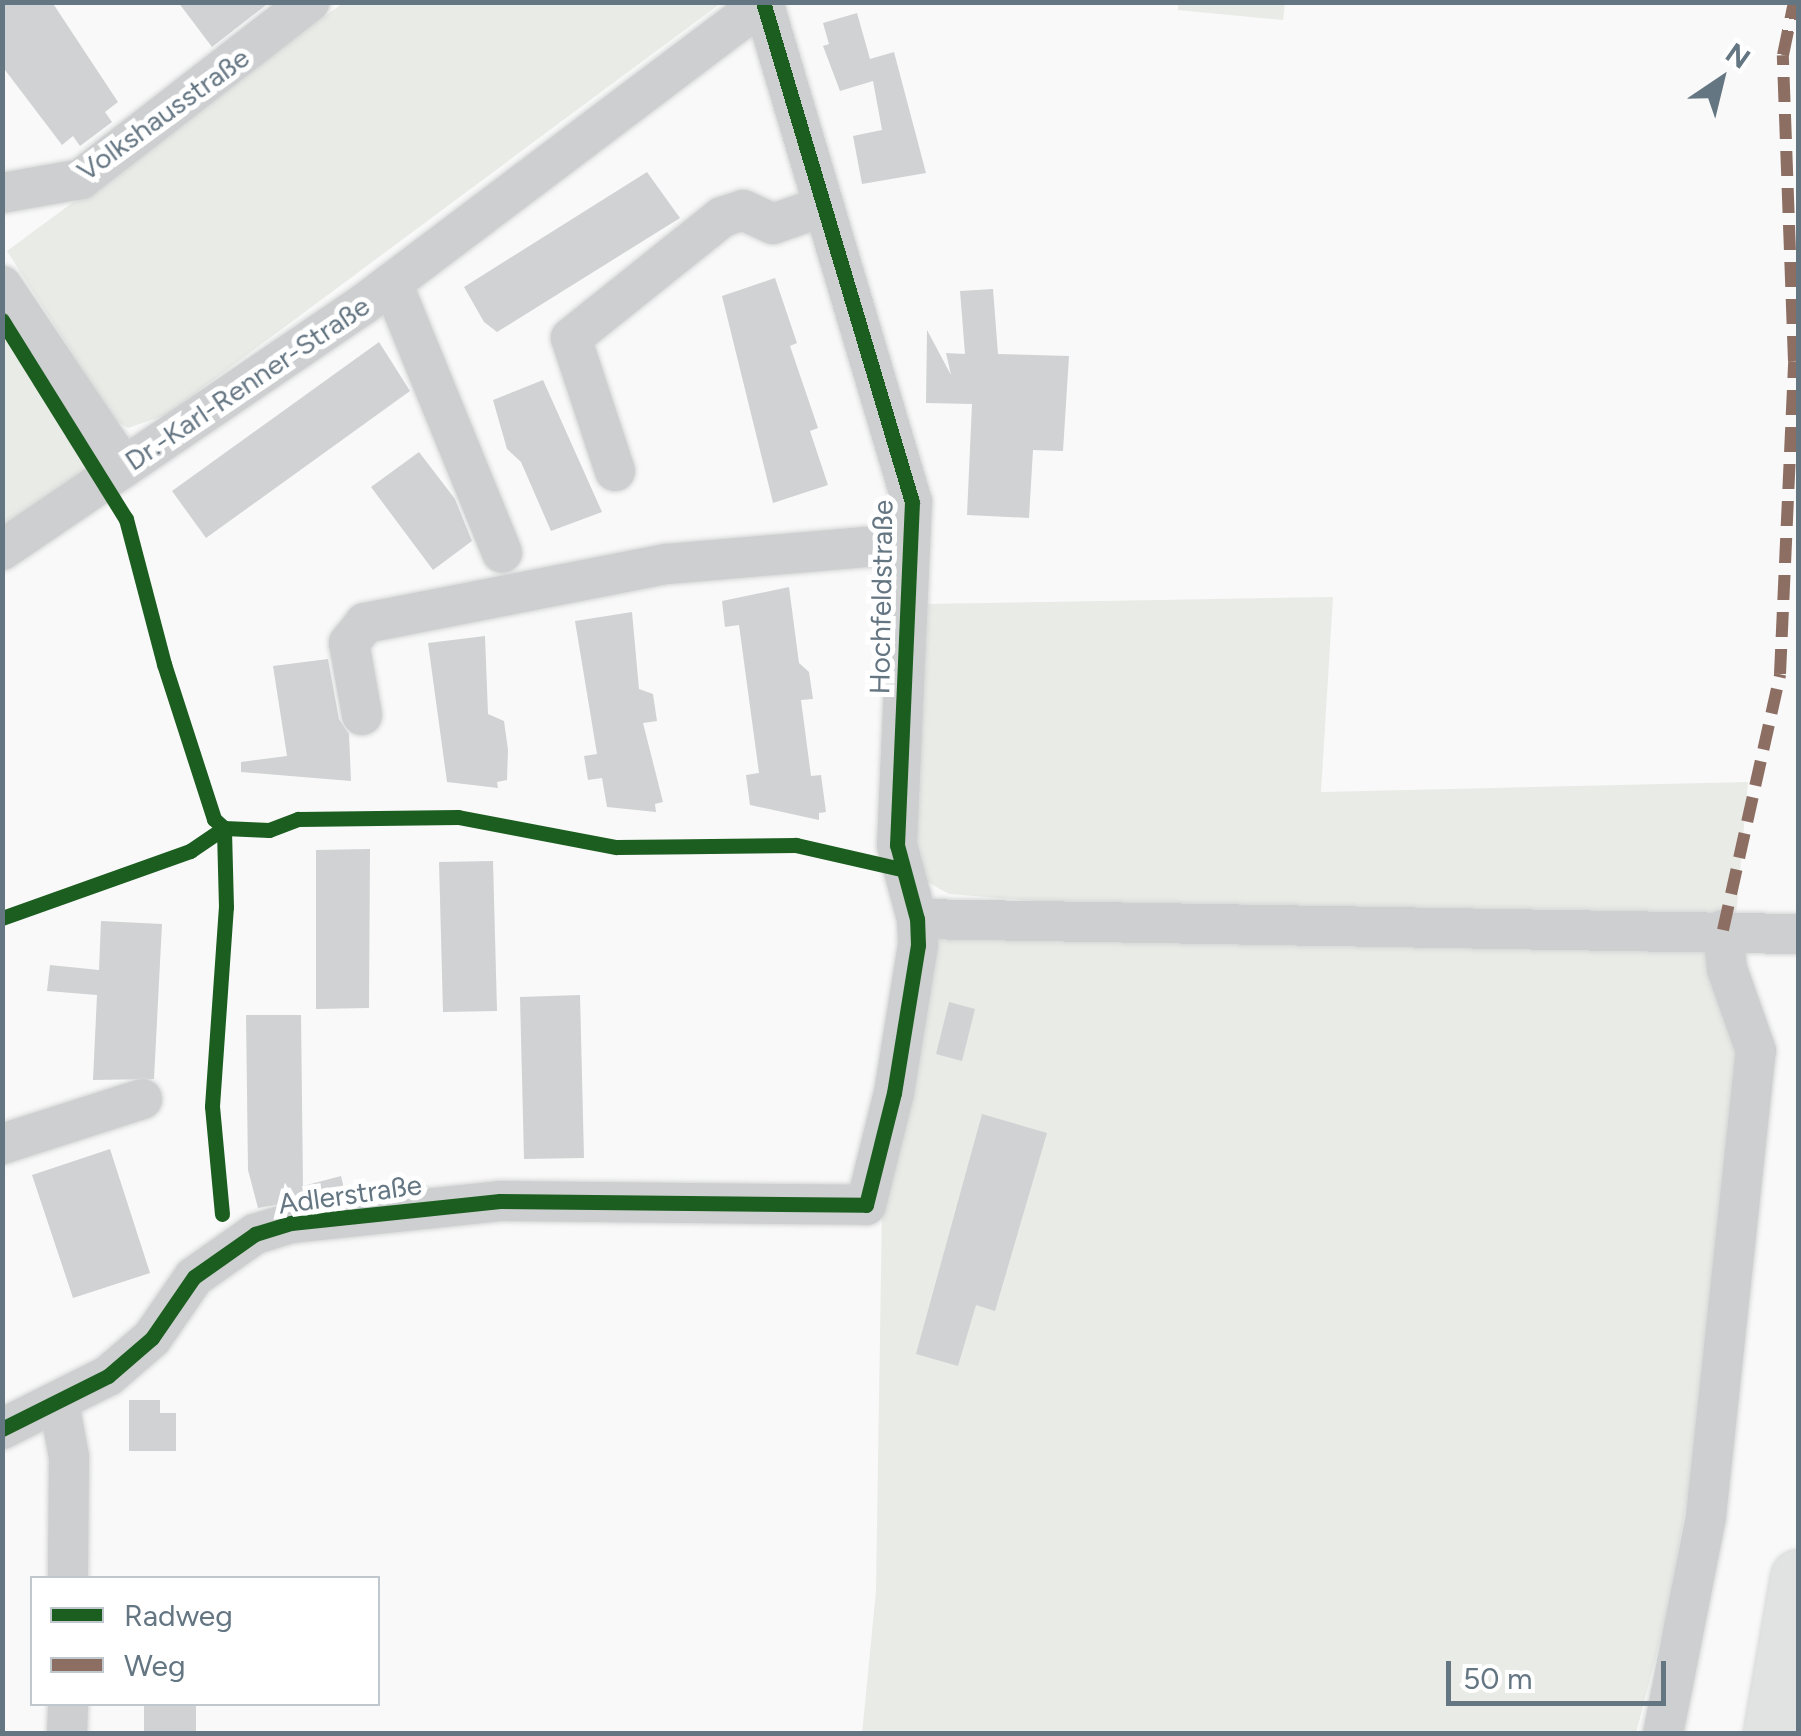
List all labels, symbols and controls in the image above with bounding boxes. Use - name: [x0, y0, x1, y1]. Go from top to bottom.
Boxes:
- north arrow: [1671, 30, 1771, 130]
- text: N: [1720, 35, 1757, 76]
- street label: Volkshausstraße: [70, 40, 256, 188]
- street label: Dr.-Karl-Renner-Straße: [118, 289, 376, 477]
- street label: Hochfeldstraße: [863, 499, 899, 695]
- street label: Adlerstraße: [276, 1167, 424, 1221]
- legend: [30, 1576, 380, 1706]
- text: Radweg: [124, 1597, 233, 1634]
- scale bar: [1451, 1641, 1671, 1703]
- text: Weg: [124, 1647, 186, 1684]
- text: 50 m: [1463, 1660, 1532, 1697]

